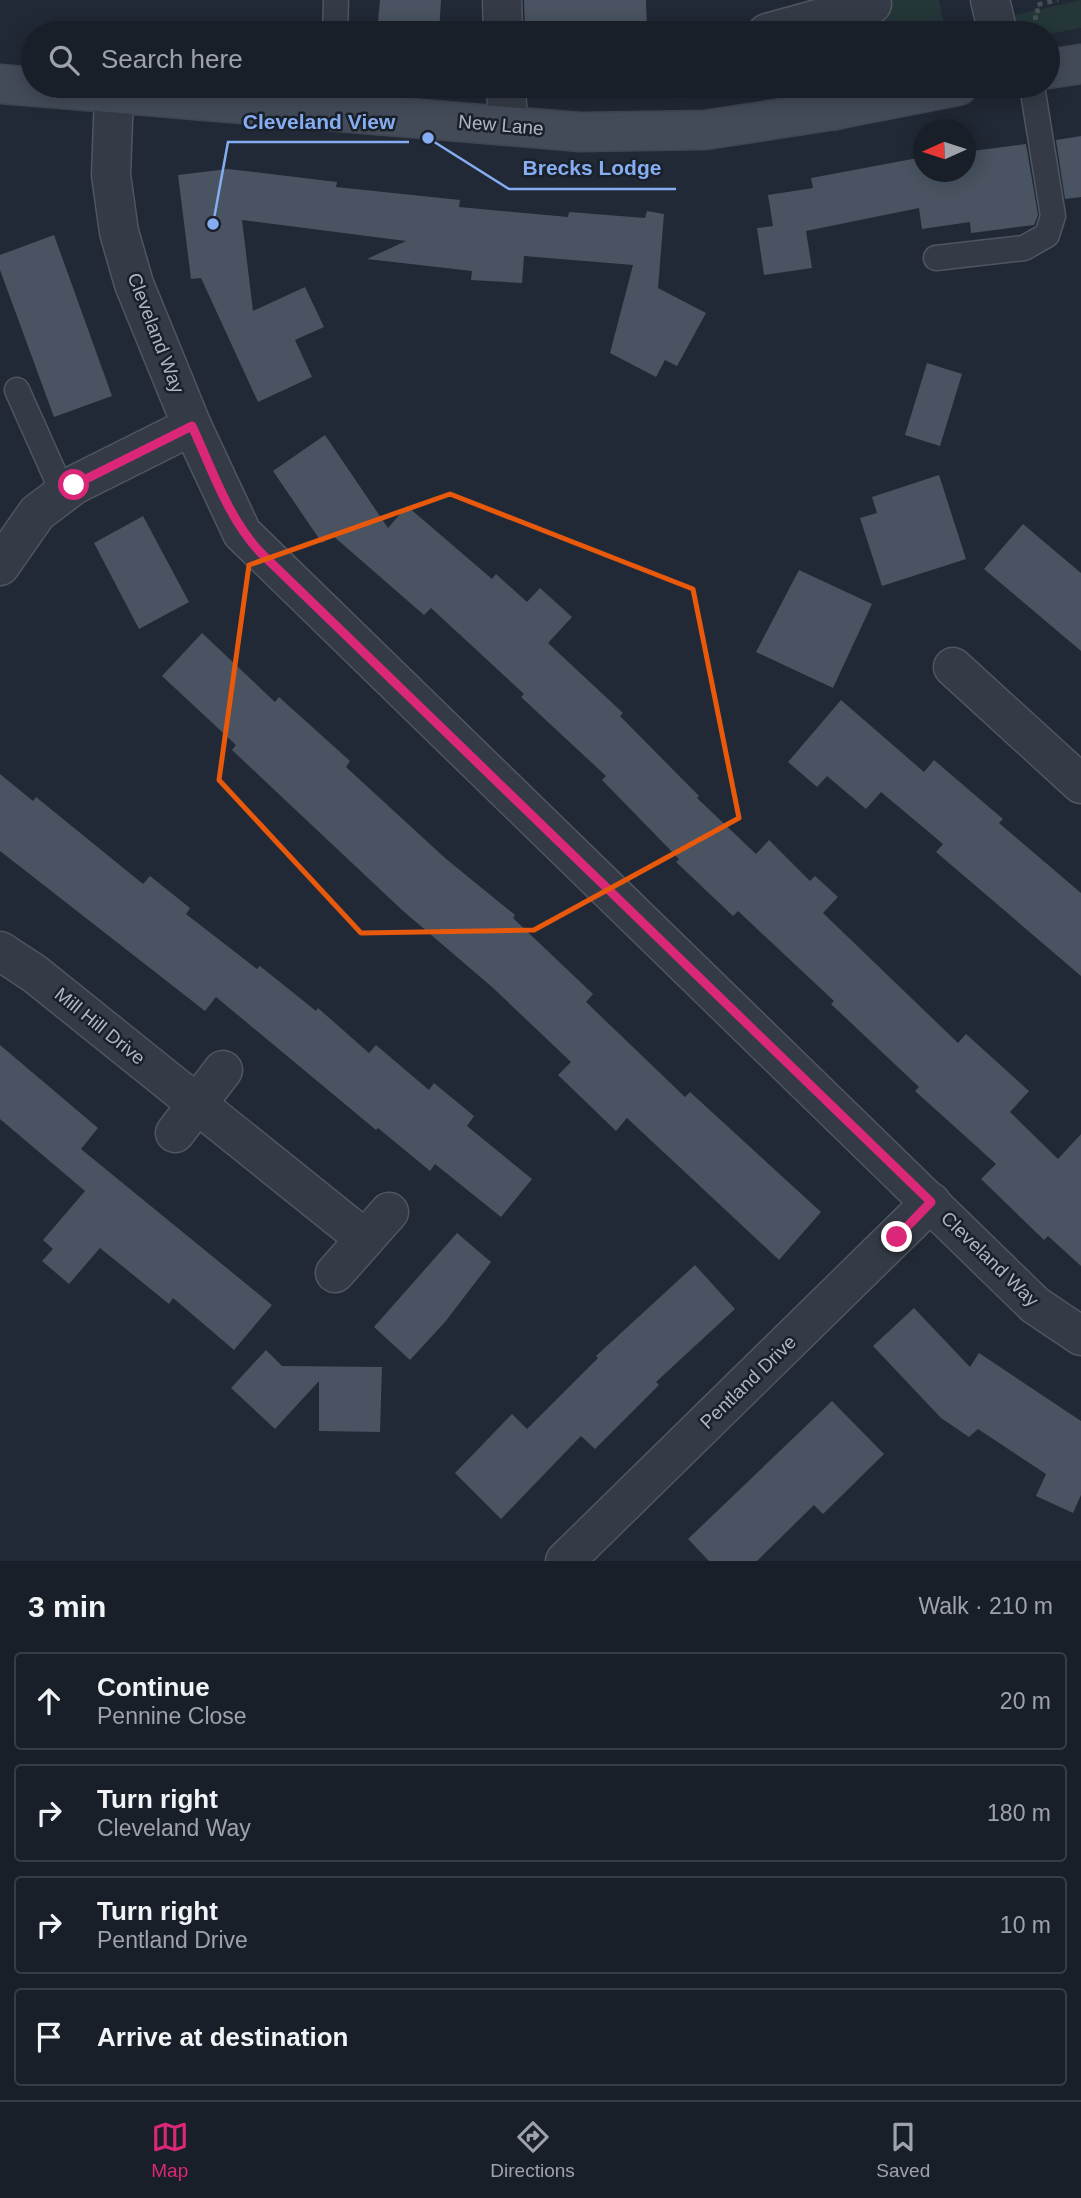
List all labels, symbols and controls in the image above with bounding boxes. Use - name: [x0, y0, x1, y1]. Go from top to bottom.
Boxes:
- search box: [21, 21, 1060, 98]
- icon: search: [45, 41, 83, 79]
- text: Search here: [101, 44, 243, 74]
- callout: Cleveland View: [228, 100, 409, 142]
- text: Cleveland View: [243, 110, 396, 133]
- street label: New Lane: [457, 111, 545, 139]
- north arrow: [913, 119, 976, 182]
- callout: Brecks Lodge: [509, 147, 676, 189]
- text: Brecks Lodge: [523, 156, 661, 179]
- street label: Cleveland Way: [123, 270, 189, 397]
- route start: [58, 469, 89, 500]
- street label: Mill Hill Drive: [51, 983, 149, 1069]
- street label: Cleveland Way: [937, 1207, 1043, 1311]
- route end: [881, 1221, 912, 1252]
- street label: Pentland Drive: [696, 1331, 800, 1433]
- text: 3 min: [28, 1590, 106, 1623]
- text: Walk · 210 m: [918, 1593, 1053, 1619]
- text: Continue: [97, 1672, 210, 1702]
- icon: ahead: [30, 1682, 68, 1720]
- text: 20 m: [1000, 1688, 1051, 1714]
- text: Pennine Close: [97, 1703, 247, 1729]
- text: Turn right: [97, 1784, 218, 1814]
- icon: right: [30, 1794, 68, 1832]
- text: 180 m: [987, 1800, 1051, 1826]
- text: Cleveland Way: [97, 1815, 251, 1841]
- text: Turn right: [97, 1896, 218, 1926]
- icon: right: [30, 1906, 68, 1944]
- text: 10 m: [1000, 1912, 1051, 1938]
- text: Pentland Drive: [97, 1927, 248, 1953]
- icon: arrive: [30, 2018, 68, 2056]
- text: Arrive at destination: [97, 2022, 348, 2052]
- tab: Map: [151, 2118, 189, 2182]
- tab: Directions: [490, 2118, 575, 2182]
- tab: Saved: [876, 2118, 930, 2182]

